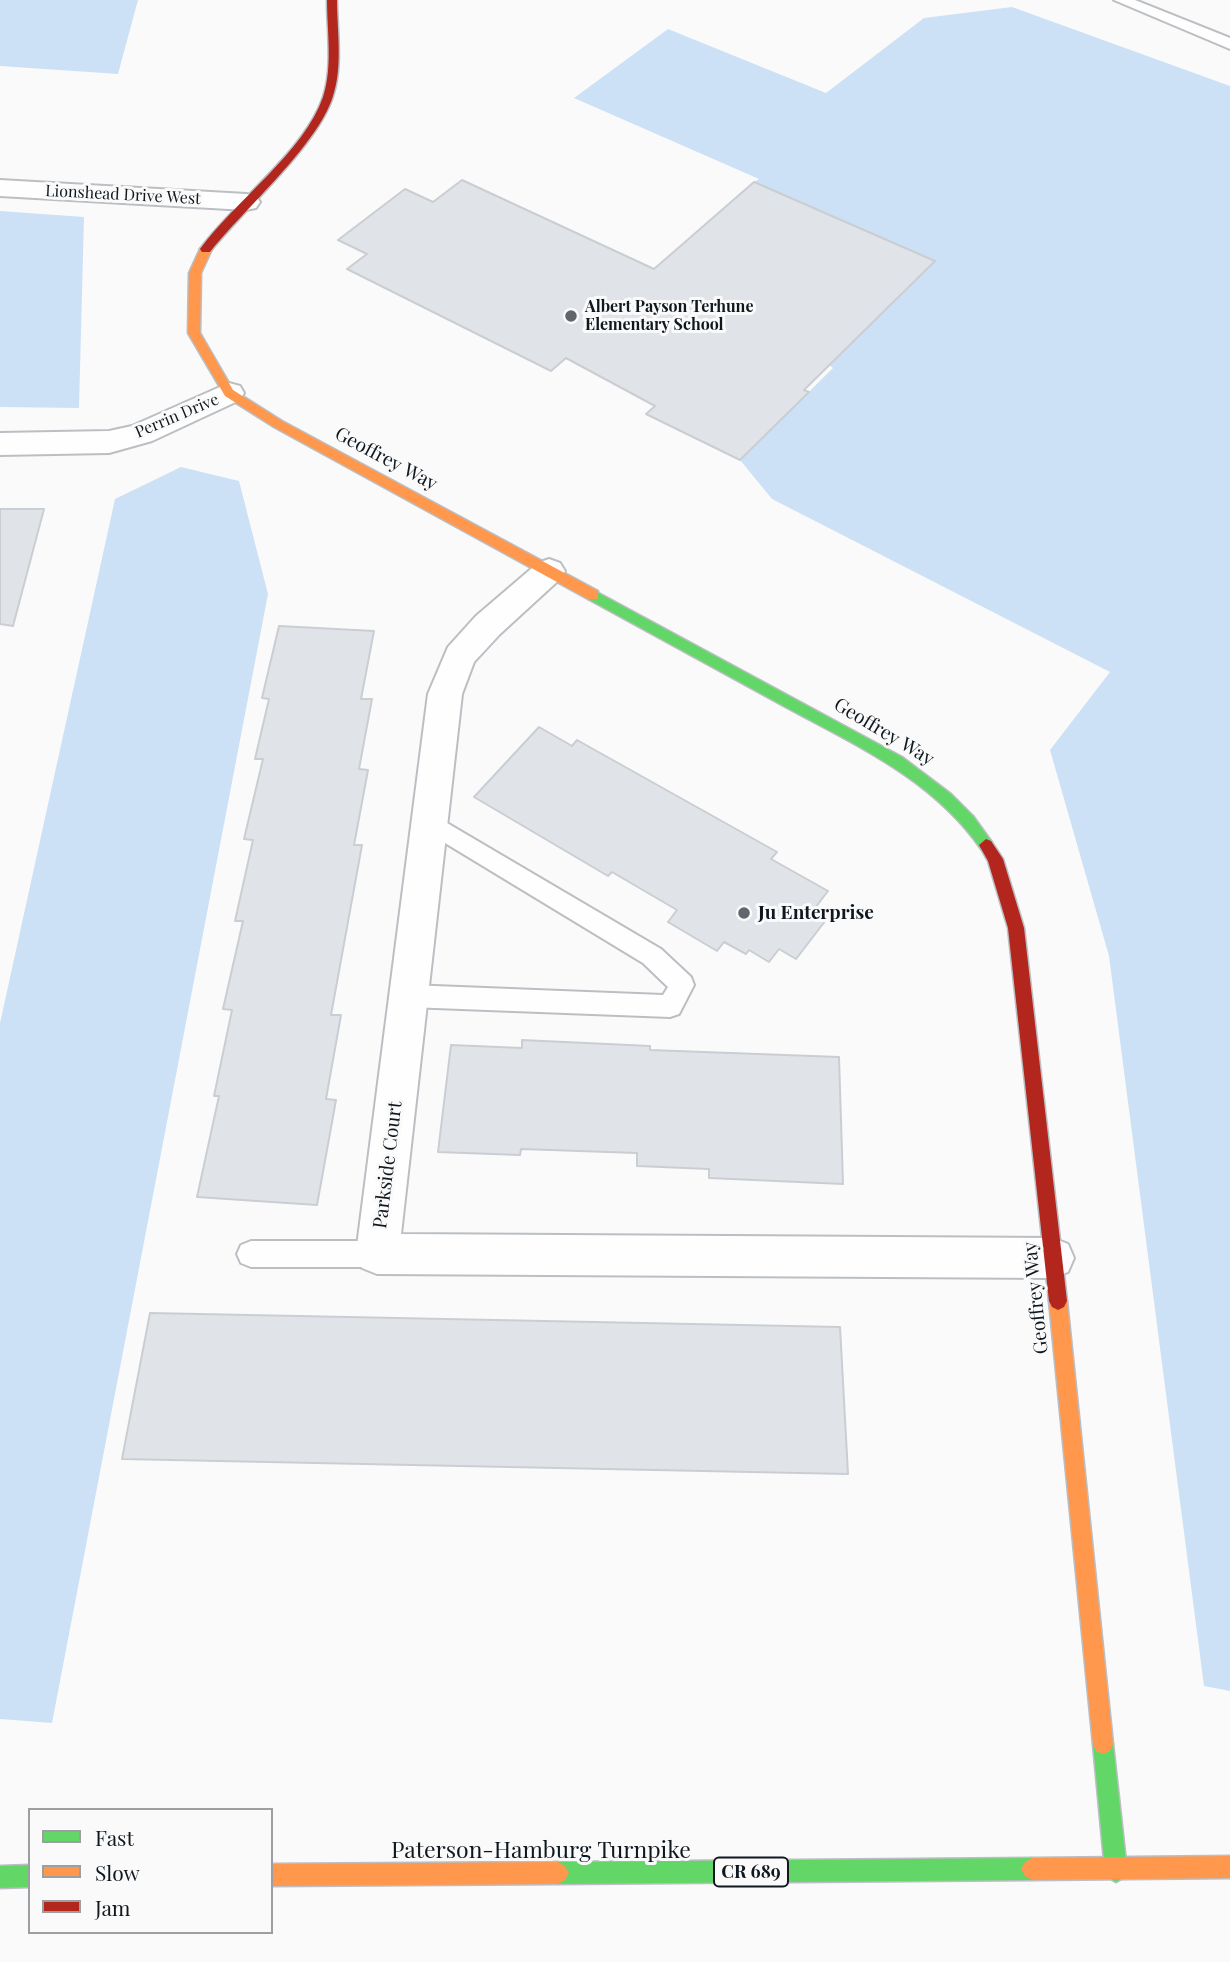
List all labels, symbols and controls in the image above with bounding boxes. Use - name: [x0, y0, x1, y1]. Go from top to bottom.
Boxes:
- street label: Lionshead Drive West: [45, 181, 201, 209]
- place label: Albert Payson Terhune Elementary School: [585, 297, 753, 335]
- marker: Albert Payson Terhune Elementary School: [563, 308, 579, 324]
- street label: Perrin Drive: [132, 390, 222, 442]
- street label: Geoffrey Way: [331, 422, 441, 496]
- street label: Geoffrey Way: [830, 693, 938, 771]
- place label: Ju Enterprise: [758, 902, 874, 924]
- marker: Ju Enterprise: [736, 905, 752, 921]
- street label: Parkside Court: [369, 1100, 407, 1230]
- street label: Geoffrey Way: [1019, 1241, 1053, 1355]
- legend: [28, 1808, 273, 1934]
- text: Fast: [95, 1823, 134, 1851]
- street label: Paterson-Hamburg Turnpike: [391, 1837, 691, 1865]
- text: Slow: [95, 1858, 140, 1886]
- road number: CR 689: [714, 1858, 788, 1886]
- text: Jam: [95, 1893, 131, 1921]

